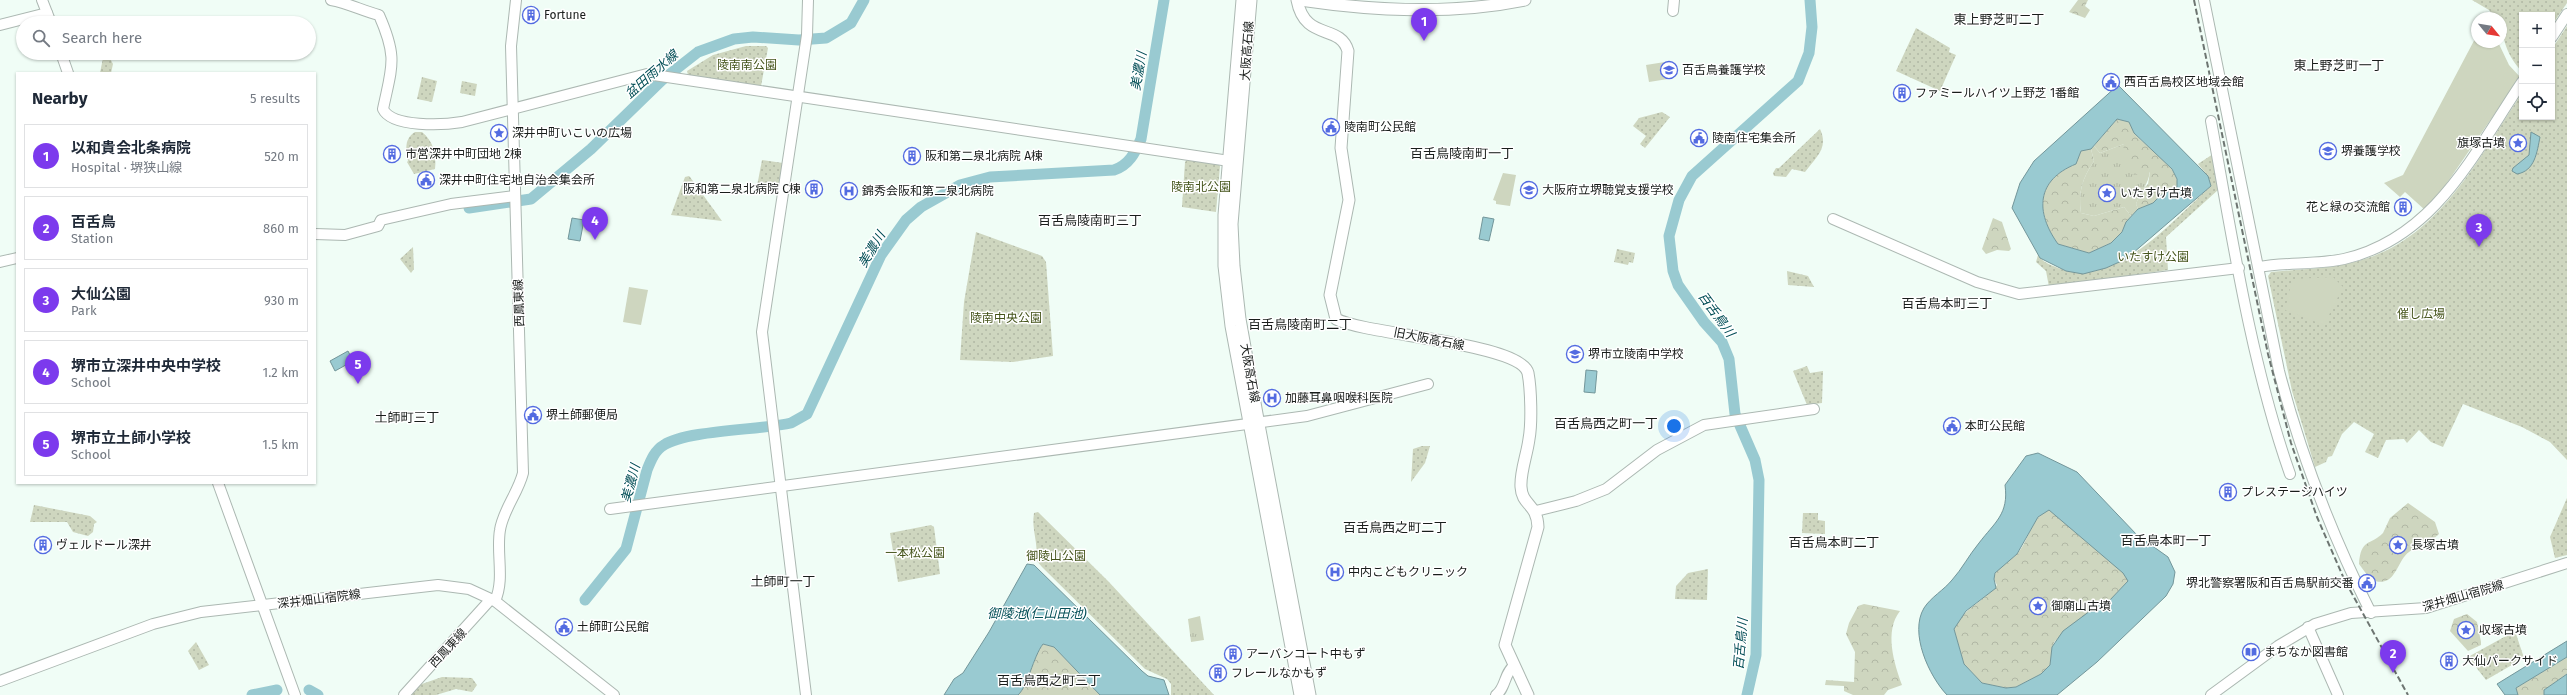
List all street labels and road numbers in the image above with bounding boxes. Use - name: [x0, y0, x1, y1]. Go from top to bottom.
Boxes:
- street label: 大阪高石線: [1238, 21, 1256, 81]
- street label: 西鳳東線: [511, 279, 527, 327]
- street label: 旧大阪高石線: [1392, 325, 1466, 353]
- street label: 大阪高石線: [1238, 342, 1262, 404]
- street label: 深井畑山宿院線: [2421, 578, 2505, 614]
- street label: 深井畑山宿院線: [276, 587, 362, 611]
- street label: 西鳳東線: [427, 626, 469, 670]

